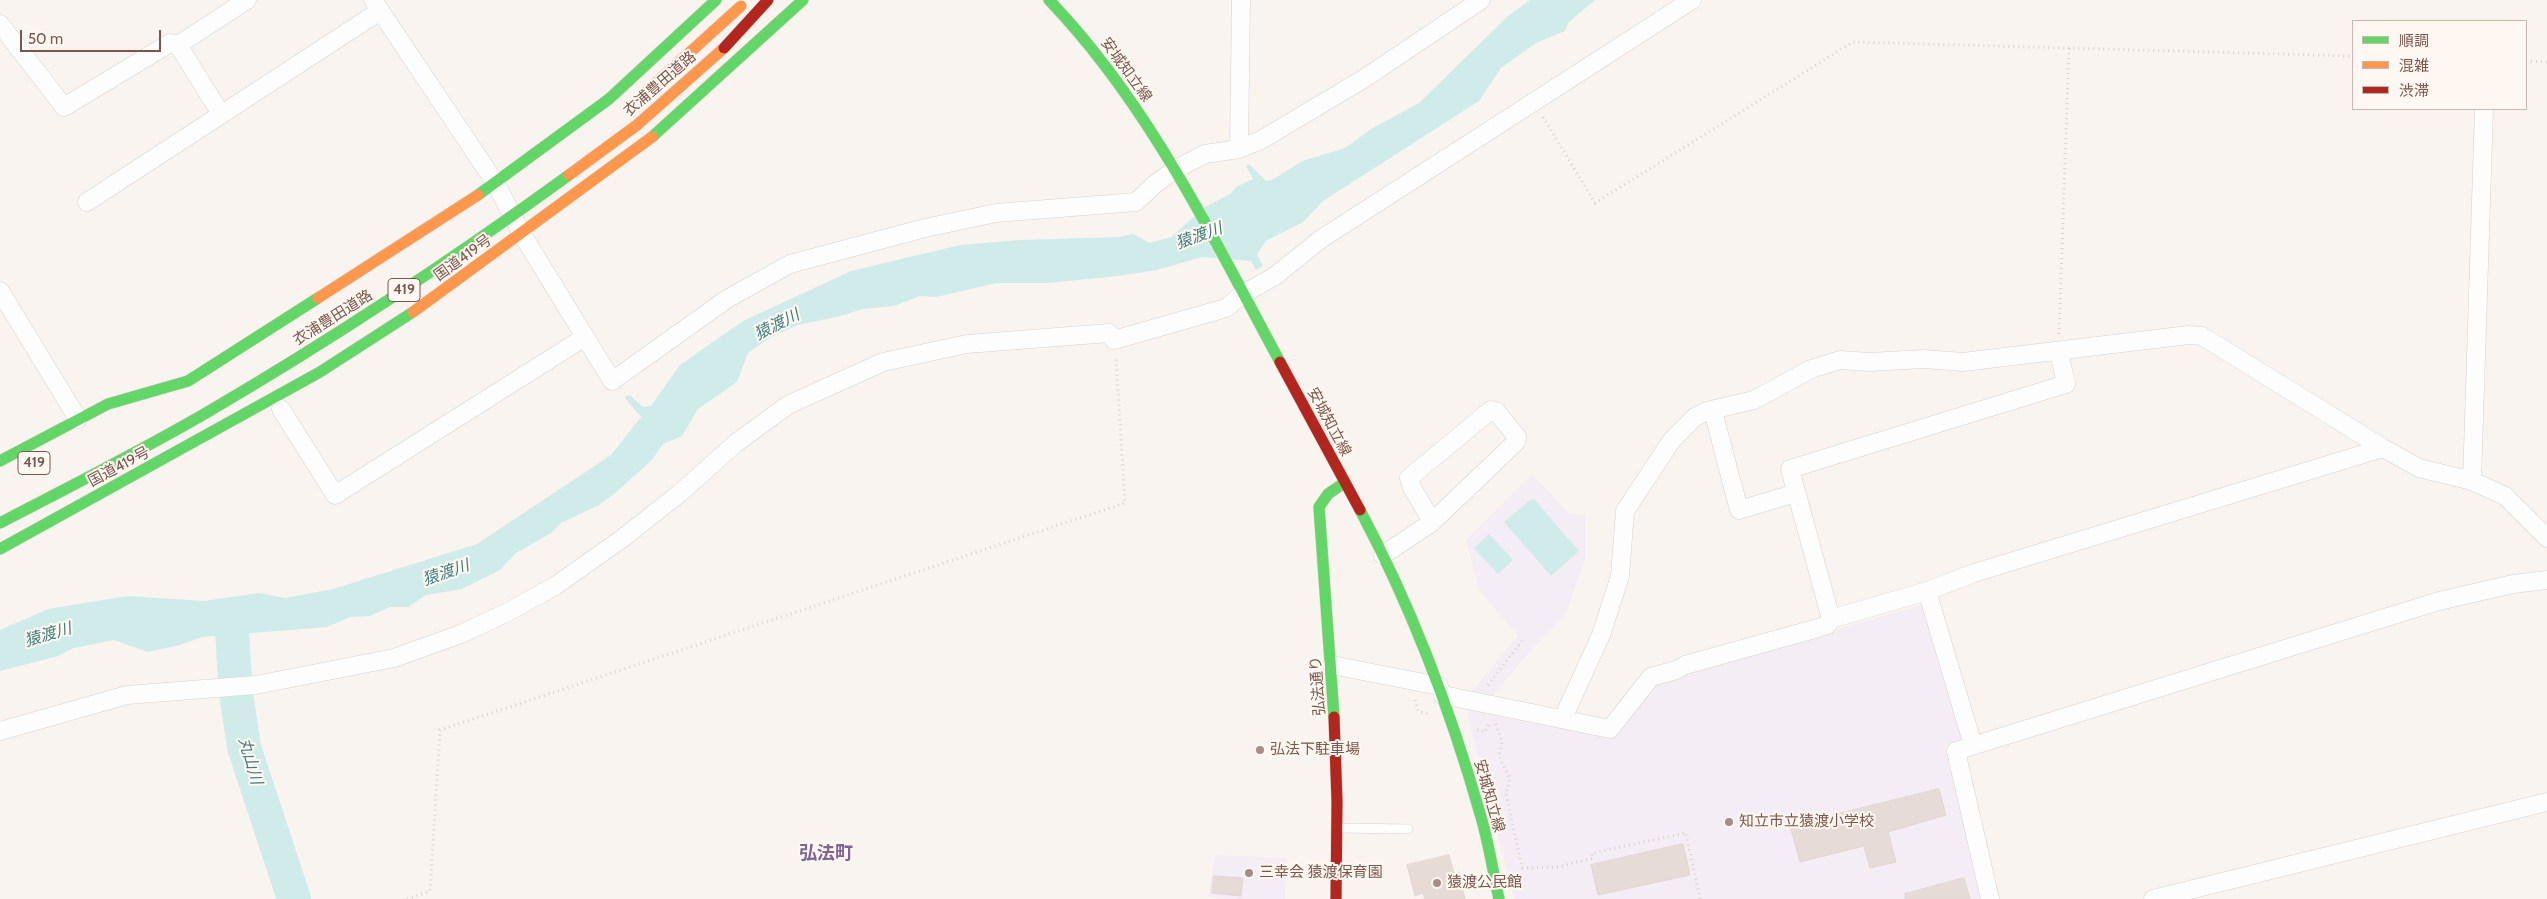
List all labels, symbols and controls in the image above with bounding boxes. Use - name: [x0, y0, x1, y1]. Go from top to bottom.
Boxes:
- scale bar: [22, 20, 164, 52]
- legend: [2352, 20, 2527, 110]
- text: 50 m: [28, 30, 63, 48]
- text: 順調: [2399, 32, 2429, 50]
- street label: 安城知立線: [1097, 34, 1155, 106]
- street label: 衣浦豊田道路: [620, 48, 700, 120]
- text: 混雑: [2399, 57, 2429, 75]
- text: 渋滞: [2399, 82, 2429, 100]
- water label: 猿渡川: [1173, 219, 1225, 253]
- street label: 国道419号: [431, 231, 495, 285]
- road number: 419: [388, 278, 420, 302]
- street label: 衣浦豊田道路: [290, 287, 376, 349]
- water label: 猿渡川: [751, 306, 803, 344]
- street label: 安城知立線: [1303, 385, 1355, 459]
- street label: 国道419号: [85, 443, 153, 491]
- road number: 419: [18, 452, 50, 474]
- water label: 猿渡川: [420, 556, 472, 590]
- water label: 猿渡川: [22, 619, 74, 651]
- street label: 弘法通り: [1307, 655, 1329, 717]
- water label: 丸山川: [234, 735, 266, 787]
- place label: 弘法下駐車場: [1270, 741, 1360, 759]
- marker: 弘法下駐車場: [1254, 744, 1266, 756]
- street label: 安城知立線: [1470, 757, 1508, 835]
- place label: 知立市立猿渡小学校: [1739, 813, 1874, 831]
- marker: 知立市立猿渡小学校: [1723, 816, 1735, 828]
- district label: 弘法町: [799, 843, 853, 865]
- place label: 三幸会 猿渡保育園: [1259, 864, 1382, 882]
- marker: 三幸会 猿渡保育園: [1243, 867, 1255, 879]
- place label: 猿渡公民館: [1447, 874, 1522, 892]
- marker: 猿渡公民館: [1431, 877, 1443, 889]

